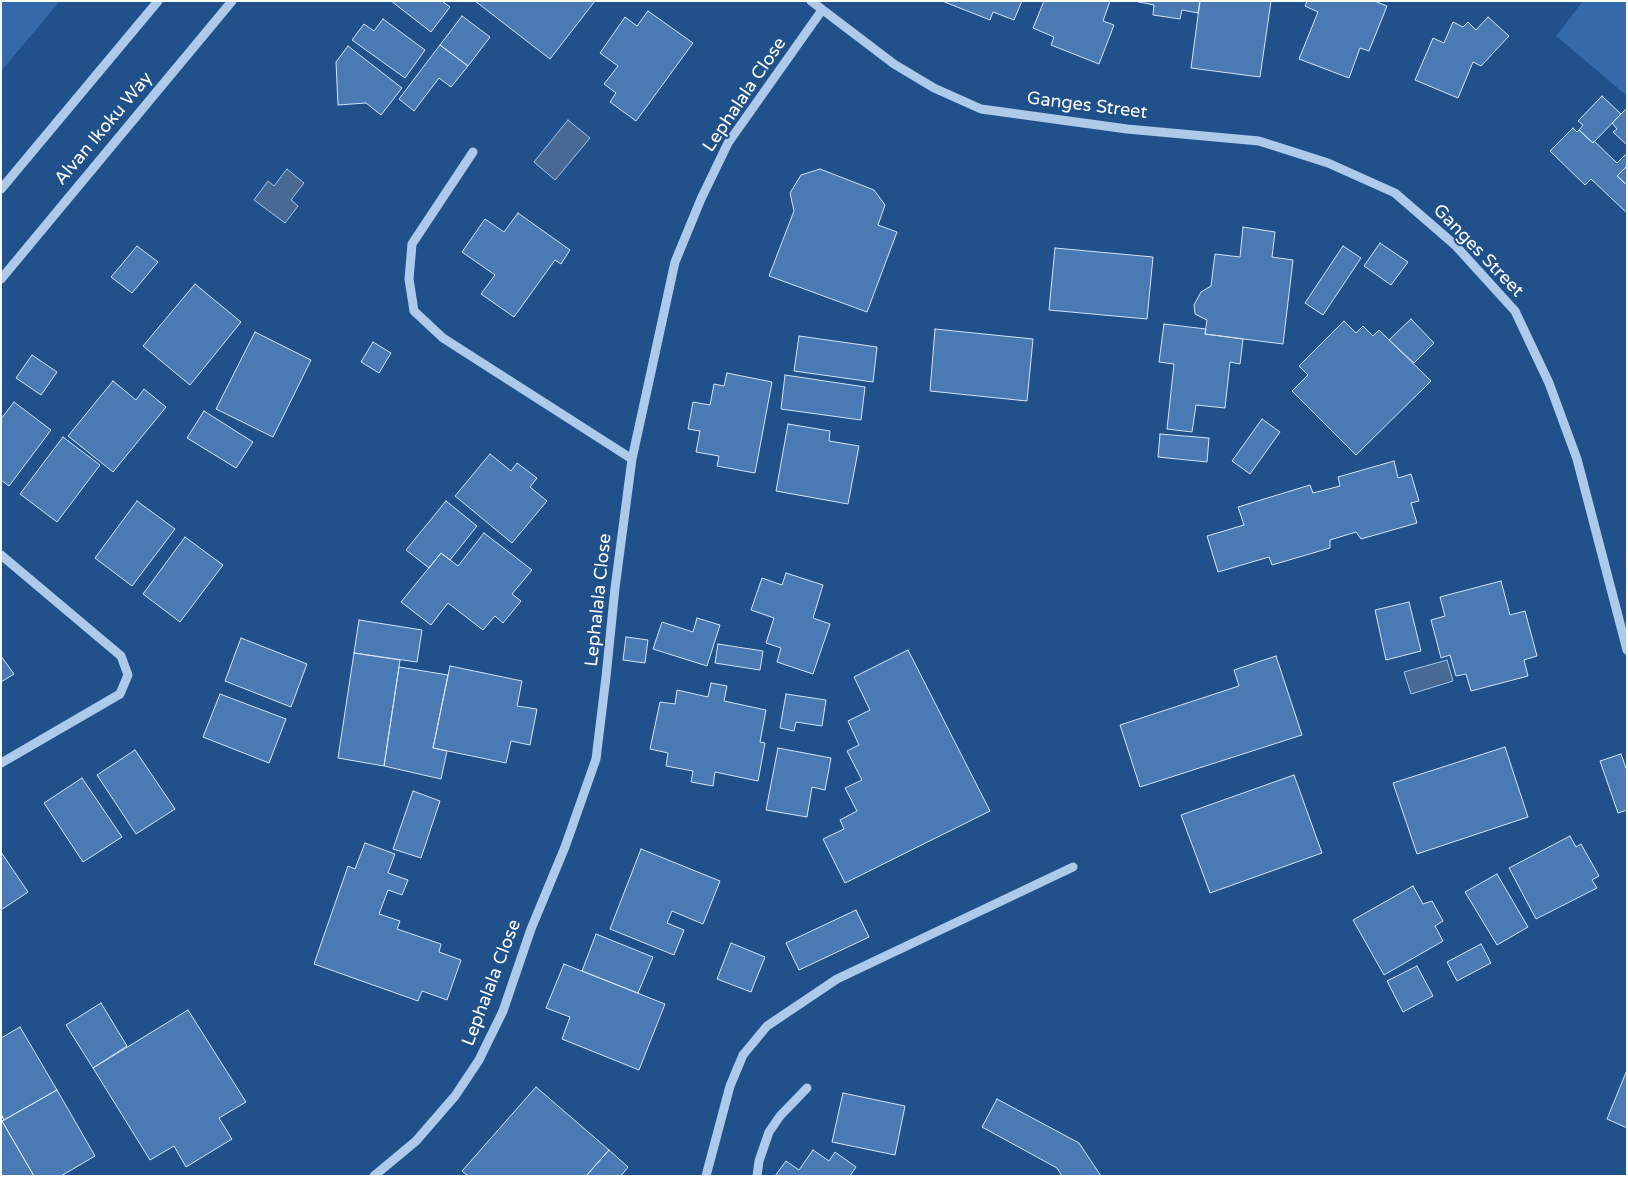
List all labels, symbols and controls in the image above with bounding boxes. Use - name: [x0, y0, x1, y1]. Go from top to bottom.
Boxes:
- street label: Lephalala Close: [699, 34, 791, 156]
- street label: Alvan Ikoku Way: [50, 68, 158, 190]
- street label: Ganges Street: [1026, 88, 1148, 124]
- street label: Ganges Street: [1428, 200, 1528, 302]
- street label: Lephalala Close: [581, 532, 617, 668]
- street label: Lephalala Close: [458, 917, 526, 1049]

